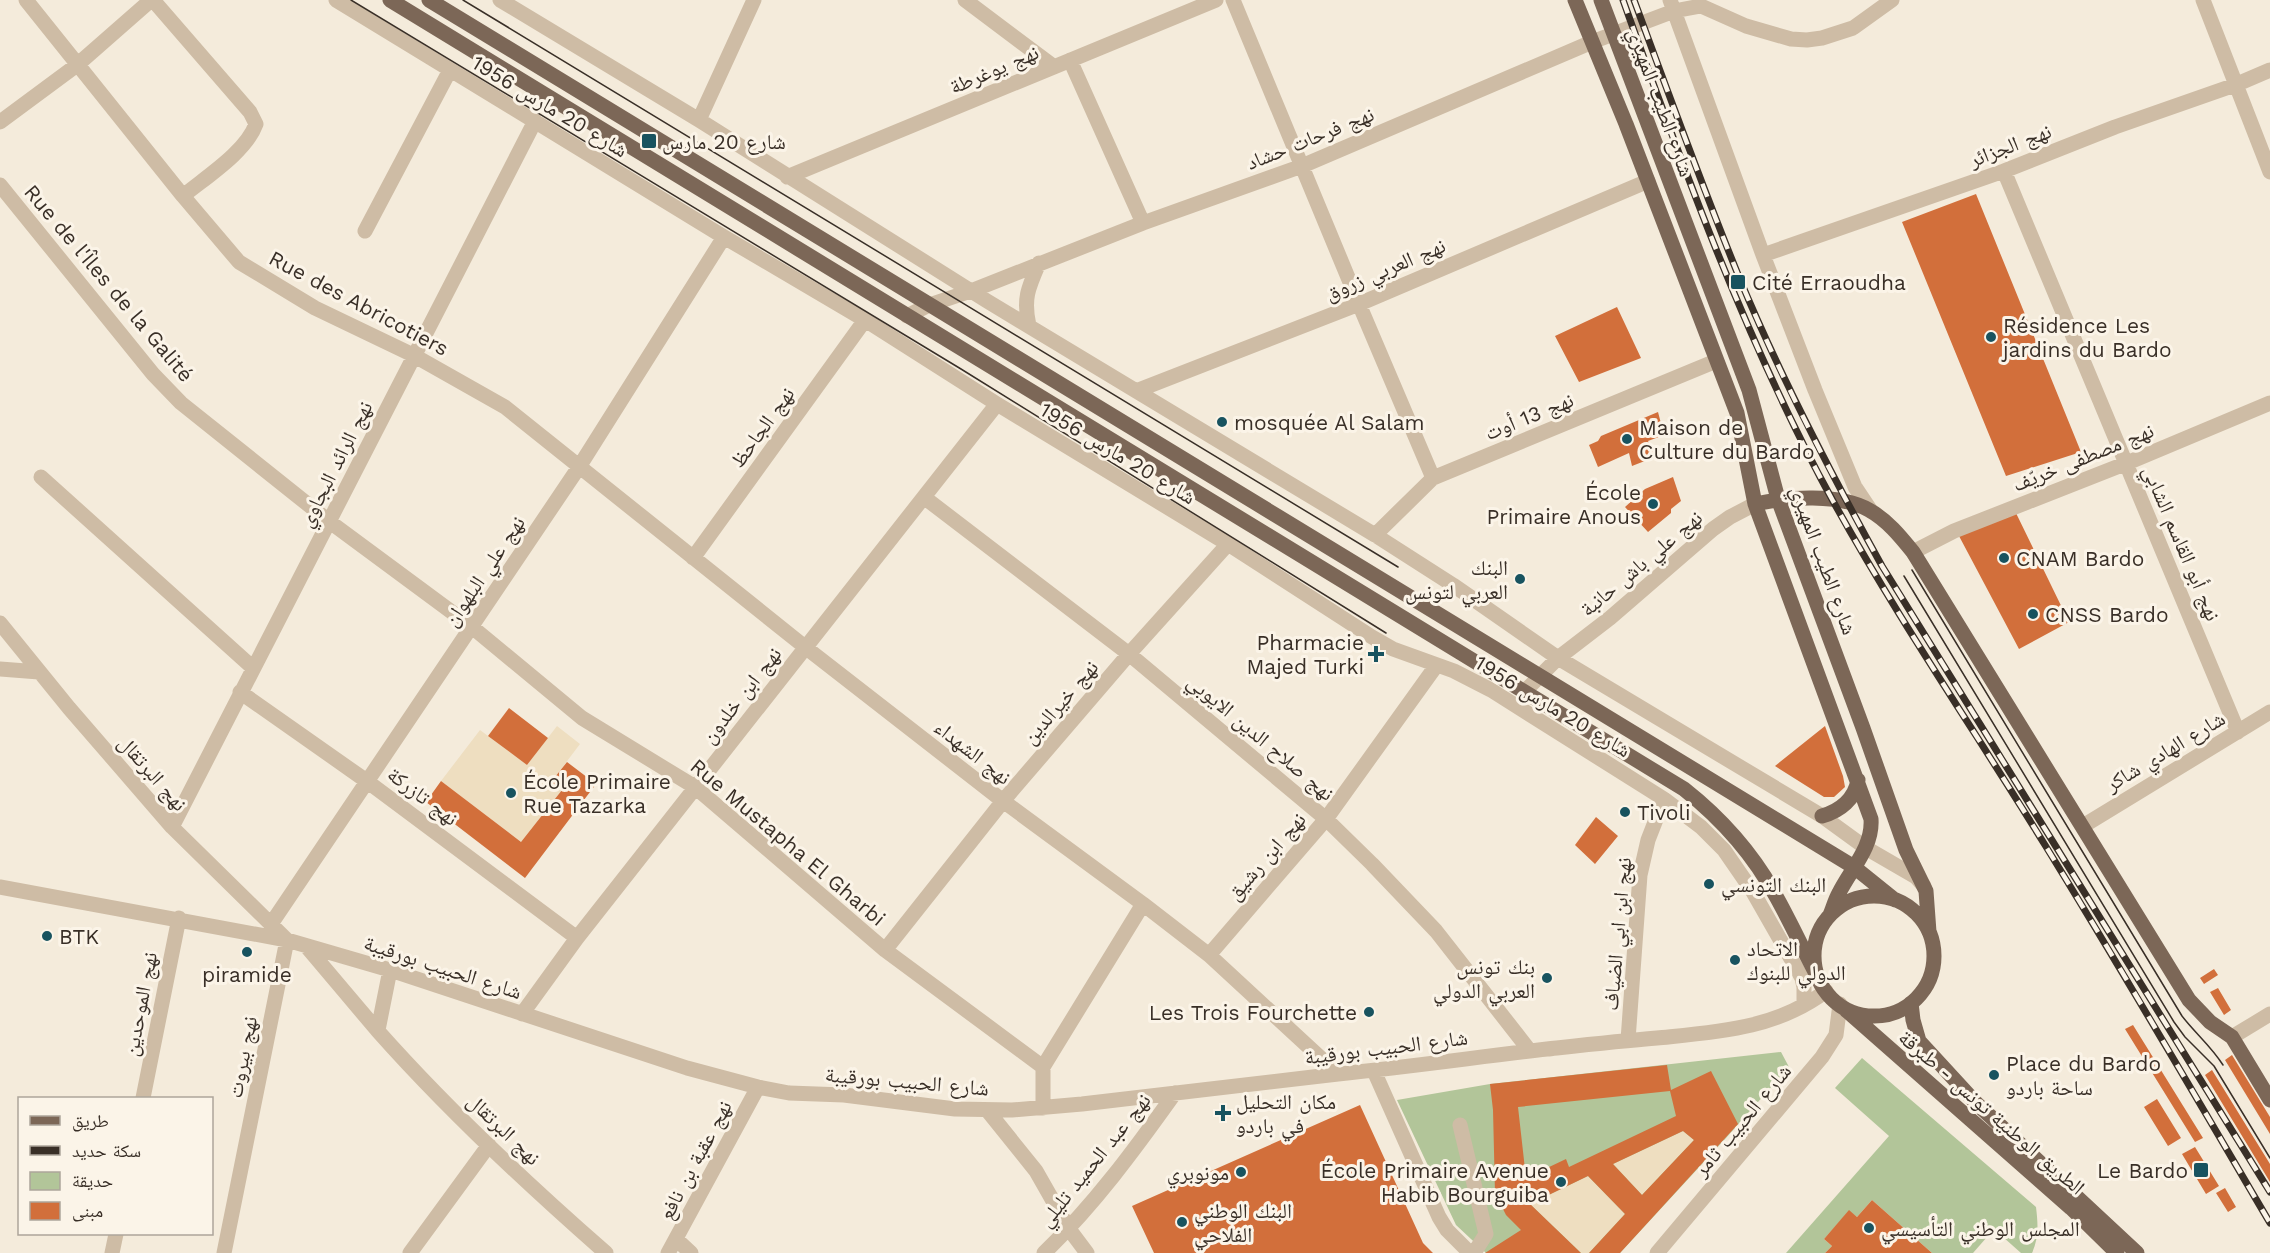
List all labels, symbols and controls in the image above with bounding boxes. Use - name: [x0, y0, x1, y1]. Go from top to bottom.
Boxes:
- street label: شارع الطيب المهيري: [1618, 24, 1700, 181]
- street label: نهج يوغرطة: [946, 39, 1043, 100]
- street label: شارع 20 مارس 1956: [467, 50, 632, 163]
- street label: نهج فرحات حشاد: [1242, 101, 1378, 176]
- street label: نهج الجزائر: [1964, 118, 2055, 173]
- place label: شارع 20 مارس: [662, 129, 786, 155]
- marker: شارع 20 مارس: [640, 132, 658, 150]
- street label: Rue de l'Îles de la Galité: [19, 179, 199, 387]
- street label: نهج العربي زروق: [1321, 232, 1451, 310]
- street label: Rue des Abricotiers: [265, 245, 453, 361]
- place label: Cité Erraoudha: [1752, 270, 1906, 295]
- marker: Cité Erraoudha: [1729, 273, 1747, 291]
- place label: Résidence Les jardins du Bardo: [2001, 313, 2172, 362]
- marker: Résidence Les jardins du Bardo: [1984, 330, 1998, 344]
- street label: نهج الجاحظ: [724, 382, 800, 473]
- street label: نهج 13 أوت: [1481, 387, 1577, 446]
- street label: نهج الرائد البجاوي: [292, 397, 381, 533]
- street label: شارع 20 مارس 1956: [1035, 397, 1200, 510]
- place label: mosquée Al Salam: [1234, 410, 1425, 435]
- marker: mosquée Al Salam: [1215, 415, 1229, 429]
- place label: Maison de Culture du Bardo: [1639, 415, 1815, 464]
- street label: نهج مصطفى خريّف: [2009, 417, 2158, 498]
- marker: Maison de Culture du Bardo: [1620, 432, 1634, 446]
- street label: نهج أبو القاسم الشابي: [2134, 461, 2226, 626]
- place label: École Primaire Anous: [1486, 480, 1641, 529]
- street label: شارع الطيب المهيري: [1781, 482, 1863, 639]
- marker: École Primaire Anous: [1646, 497, 1660, 511]
- street label: نهج علي باش حانبة: [1575, 505, 1710, 625]
- street label: نهج علي البلهوان: [438, 511, 534, 634]
- place label: CNAM Bardo: [2016, 546, 2144, 571]
- marker: CNAM Bardo: [1997, 551, 2011, 565]
- place label: البنك العربي لتونس: [1405, 555, 1508, 608]
- marker: البنك العربي لتونس: [1513, 572, 1527, 586]
- place label: CNSS Bardo: [2045, 602, 2169, 627]
- marker: CNSS Bardo: [2026, 607, 2040, 621]
- place label: Pharmacie Majed Turki: [1247, 630, 1364, 679]
- street label: نهج ابن خلدون: [696, 642, 787, 749]
- marker: Pharmacie Majed Turki: [1369, 647, 1383, 661]
- street label: شارع 20 مارس 1956: [1470, 650, 1635, 763]
- street label: نهج خيرالدين: [1017, 655, 1104, 750]
- street label: نهج صلاح الدين الايوبي: [1180, 668, 1339, 809]
- street label: شارع الهادي شاكر: [2100, 706, 2232, 801]
- street label: نهج الشهداء: [929, 714, 1016, 790]
- street label: نهج البرتقال: [113, 730, 193, 817]
- street label: Rue Mustapha El Gharbi: [685, 753, 891, 931]
- street label: نهج تازركة: [382, 761, 463, 831]
- place label: École Primaire Rue Tazarka: [523, 769, 671, 818]
- marker: École Primaire Rue Tazarka: [504, 786, 518, 800]
- place label: Tivoli: [1637, 800, 1690, 825]
- marker: Tivoli: [1618, 805, 1632, 819]
- street label: نهج ابن رشيق: [1221, 807, 1312, 906]
- street label: نهج ابن ابي الضياف: [1598, 856, 1640, 1012]
- place label: البنك التونسي: [1721, 872, 1826, 901]
- marker: البنك التونسي: [1702, 877, 1716, 891]
- place label: BTK: [59, 924, 99, 949]
- marker: BTK: [40, 929, 54, 943]
- street label: شارع الحبيب بورقيبة: [361, 930, 525, 1005]
- place label: الاتحاد الدولي للبنوك: [1747, 936, 1846, 989]
- marker: piramide: [240, 945, 254, 959]
- street label: نهج الموحدين: [118, 950, 163, 1058]
- marker: الاتحاد الدولي للبنوك: [1728, 953, 1742, 967]
- place label: بنك تونس العربي الدولي: [1433, 954, 1535, 1007]
- place label: piramide: [202, 962, 292, 987]
- marker: بنك تونس العربي الدولي: [1540, 971, 1554, 985]
- place label: Les Trois Fourchette: [1149, 1000, 1357, 1025]
- marker: Les Trois Fourchette: [1362, 1005, 1376, 1019]
- street label: نهج بيروت: [222, 1014, 263, 1100]
- street label: الطريق الوطنية تونس - طبرقة: [1893, 1024, 2090, 1200]
- street label: شارع الحبيب بورقيبة: [1303, 1025, 1469, 1070]
- place label: Place du Bardo ساحة باردو: [2006, 1051, 2161, 1100]
- street label: شارع الحبيب ثامر: [1687, 1059, 1797, 1183]
- street label: شارع الحبيب بورقيبة: [824, 1061, 990, 1102]
- marker: Place du Bardo ساحة باردو: [1987, 1068, 2001, 1082]
- street label: نهج البرتقال: [461, 1088, 546, 1171]
- street label: نهج عبد الحميد تليلي: [1032, 1088, 1159, 1235]
- place label: مكان التحليل في باردو: [1236, 1089, 1336, 1142]
- street label: نهج عقبة بن نافع: [653, 1096, 738, 1224]
- legend: [18, 1097, 213, 1235]
- marker: مكان التحليل في باردو: [1214, 1104, 1232, 1122]
- text: طريق: [72, 1110, 109, 1132]
- text: سكة حديد: [72, 1140, 141, 1161]
- place label: École Primaire Avenue Habib Bourguiba: [1321, 1158, 1549, 1207]
- place label: Le Bardo: [2097, 1158, 2188, 1183]
- place label: مونوبري: [1167, 1160, 1229, 1189]
- marker: Le Bardo: [2192, 1161, 2210, 1179]
- marker: مونوبري: [1234, 1165, 1248, 1179]
- text: حديقة: [72, 1170, 113, 1191]
- marker: École Primaire Avenue Habib Bourguiba: [1554, 1175, 1568, 1189]
- place label: البنك الوطني الفلاحي: [1194, 1198, 1292, 1251]
- text: مبنى: [72, 1200, 103, 1222]
- marker: البنك الوطني الفلاحي: [1175, 1215, 1189, 1229]
- place label: المجلس الوطني التأسيسي: [1881, 1216, 2080, 1245]
- marker: المجلس الوطني التأسيسي: [1862, 1221, 1876, 1235]

